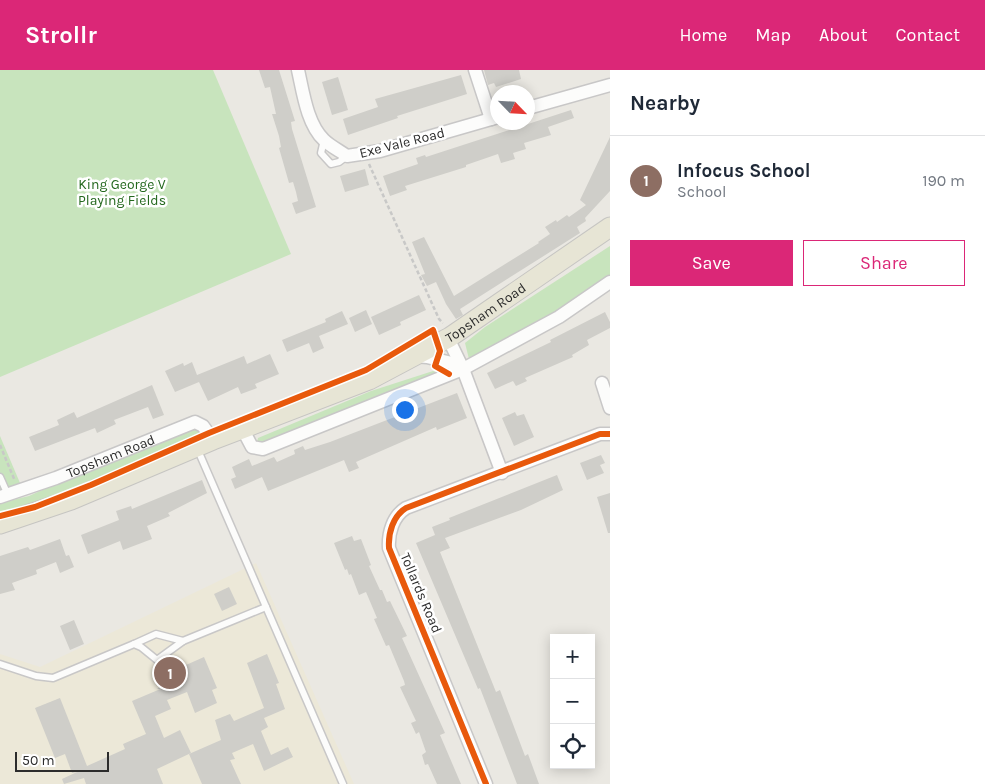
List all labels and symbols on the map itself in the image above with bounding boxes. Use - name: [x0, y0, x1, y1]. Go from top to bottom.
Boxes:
- north arrow: [490, 85, 535, 130]
- street label: Exe Vale Road: [358, 124, 446, 162]
- park label: King George V Playing Fields: [78, 176, 166, 209]
- street label: Topsham Road: [443, 279, 529, 346]
- your location: [392, 397, 418, 423]
- street label: Topsham Road: [64, 431, 157, 481]
- street label: Tollards Road: [396, 550, 446, 636]
- pin: 1: [154, 654, 186, 692]
- scale bar: [15, 749, 109, 772]

